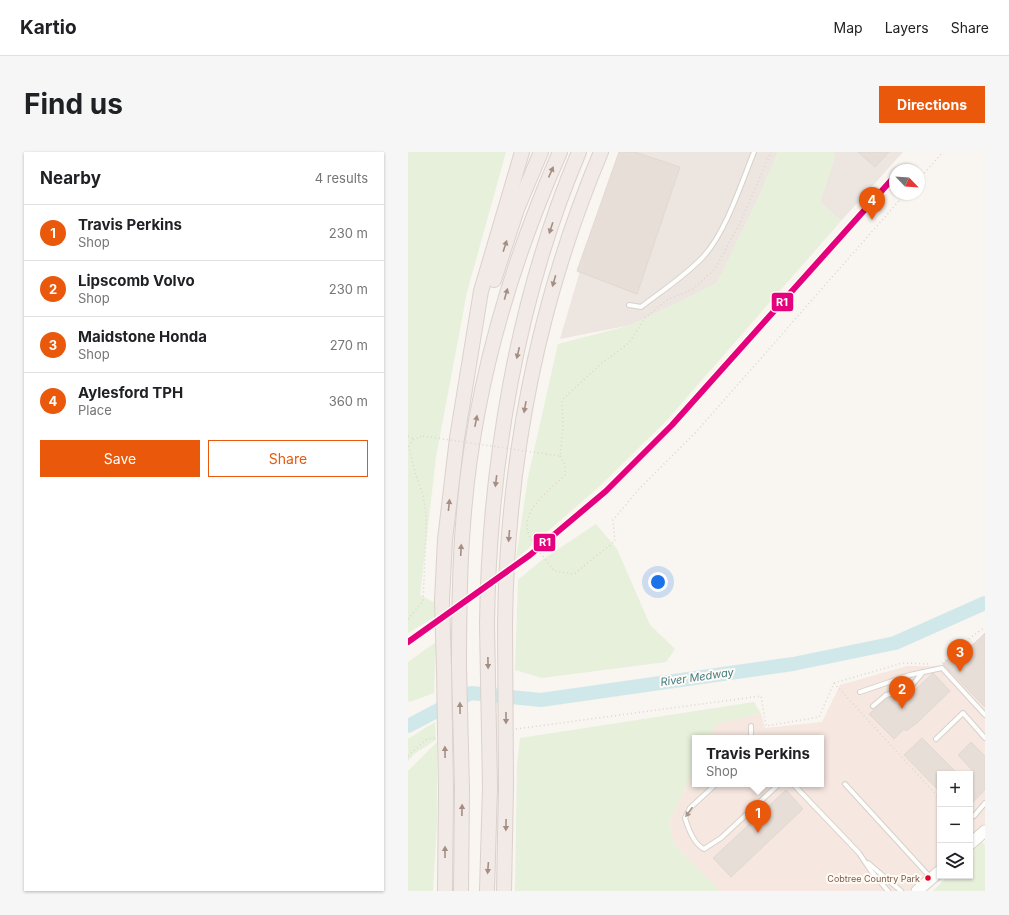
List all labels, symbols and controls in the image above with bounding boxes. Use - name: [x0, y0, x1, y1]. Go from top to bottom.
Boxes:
- text: Kartio: [20, 16, 77, 39]
- text: Map: [834, 19, 863, 36]
- text: Layers: [885, 19, 929, 36]
- text: Share: [951, 19, 989, 36]
- button: Directions: [879, 86, 985, 123]
- text: Find us: [24, 87, 123, 121]
- north arrow: [889, 164, 925, 200]
- one-way arrow: [548, 167, 554, 178]
- text: Nearby: [40, 168, 101, 188]
- text: 4 results: [315, 170, 368, 186]
- pin: 4: [859, 187, 885, 220]
- text: Travis Perkins: [78, 215, 182, 234]
- one-way arrow: [548, 222, 554, 234]
- text: 1: [50, 225, 56, 241]
- text: 230 m: [329, 225, 368, 241]
- text: Shop: [78, 234, 110, 250]
- one-way arrow: [502, 239, 508, 251]
- text: Lipscomb Volvo: [78, 271, 195, 290]
- one-way arrow: [551, 275, 557, 287]
- text: 2: [49, 281, 57, 297]
- text: 230 m: [329, 281, 368, 297]
- one-way arrow: [503, 288, 509, 300]
- text: Shop: [78, 290, 110, 306]
- line badge: R1: [771, 292, 794, 312]
- text: R1: [776, 295, 788, 309]
- text: Maidstone Honda: [78, 327, 207, 346]
- text: 3: [49, 337, 57, 353]
- text: 270 m: [330, 337, 368, 353]
- text: Shop: [78, 346, 110, 362]
- one-way arrow: [514, 347, 520, 359]
- text: Aylesford TPH: [78, 383, 183, 402]
- text: 4: [49, 393, 57, 409]
- text: 360 m: [329, 393, 368, 409]
- one-way arrow: [522, 401, 528, 413]
- text: Place: [78, 402, 112, 418]
- one-way arrow: [474, 415, 480, 427]
- button: Save: [40, 440, 200, 477]
- button: Share: [208, 440, 368, 477]
- one-way arrow: [493, 475, 499, 487]
- one-way arrow: [445, 499, 452, 511]
- one-way arrow: [505, 530, 512, 542]
- line badge: R1: [533, 533, 556, 552]
- text: R1: [539, 535, 551, 549]
- one-way arrow: [458, 544, 465, 556]
- your location: [648, 572, 668, 592]
- pin: 3: [947, 639, 973, 672]
- one-way arrow: [485, 657, 491, 670]
- water label: River Medway: [659, 665, 735, 689]
- pin: 2: [889, 676, 915, 709]
- one-way arrow: [457, 701, 463, 714]
- one-way arrow: [503, 712, 509, 725]
- popup: [692, 735, 824, 787]
- text: Travis Perkins: [706, 744, 810, 763]
- one-way arrow: [442, 745, 448, 758]
- text: Shop: [706, 763, 738, 779]
- map controls: [937, 771, 973, 879]
- button: +: [937, 771, 973, 807]
- pin: 1: [745, 800, 771, 833]
- one-way arrow: [459, 803, 465, 816]
- one-way arrow: [685, 806, 692, 817]
- button: −: [937, 807, 973, 843]
- one-way arrow: [503, 819, 509, 832]
- button: layers: [937, 843, 973, 879]
- one-way arrow: [442, 845, 448, 858]
- one-way arrow: [485, 862, 492, 874]
- place label: Cobtree Country Park: [827, 873, 920, 884]
- marker: Cobtree Country Park: [923, 873, 933, 883]

